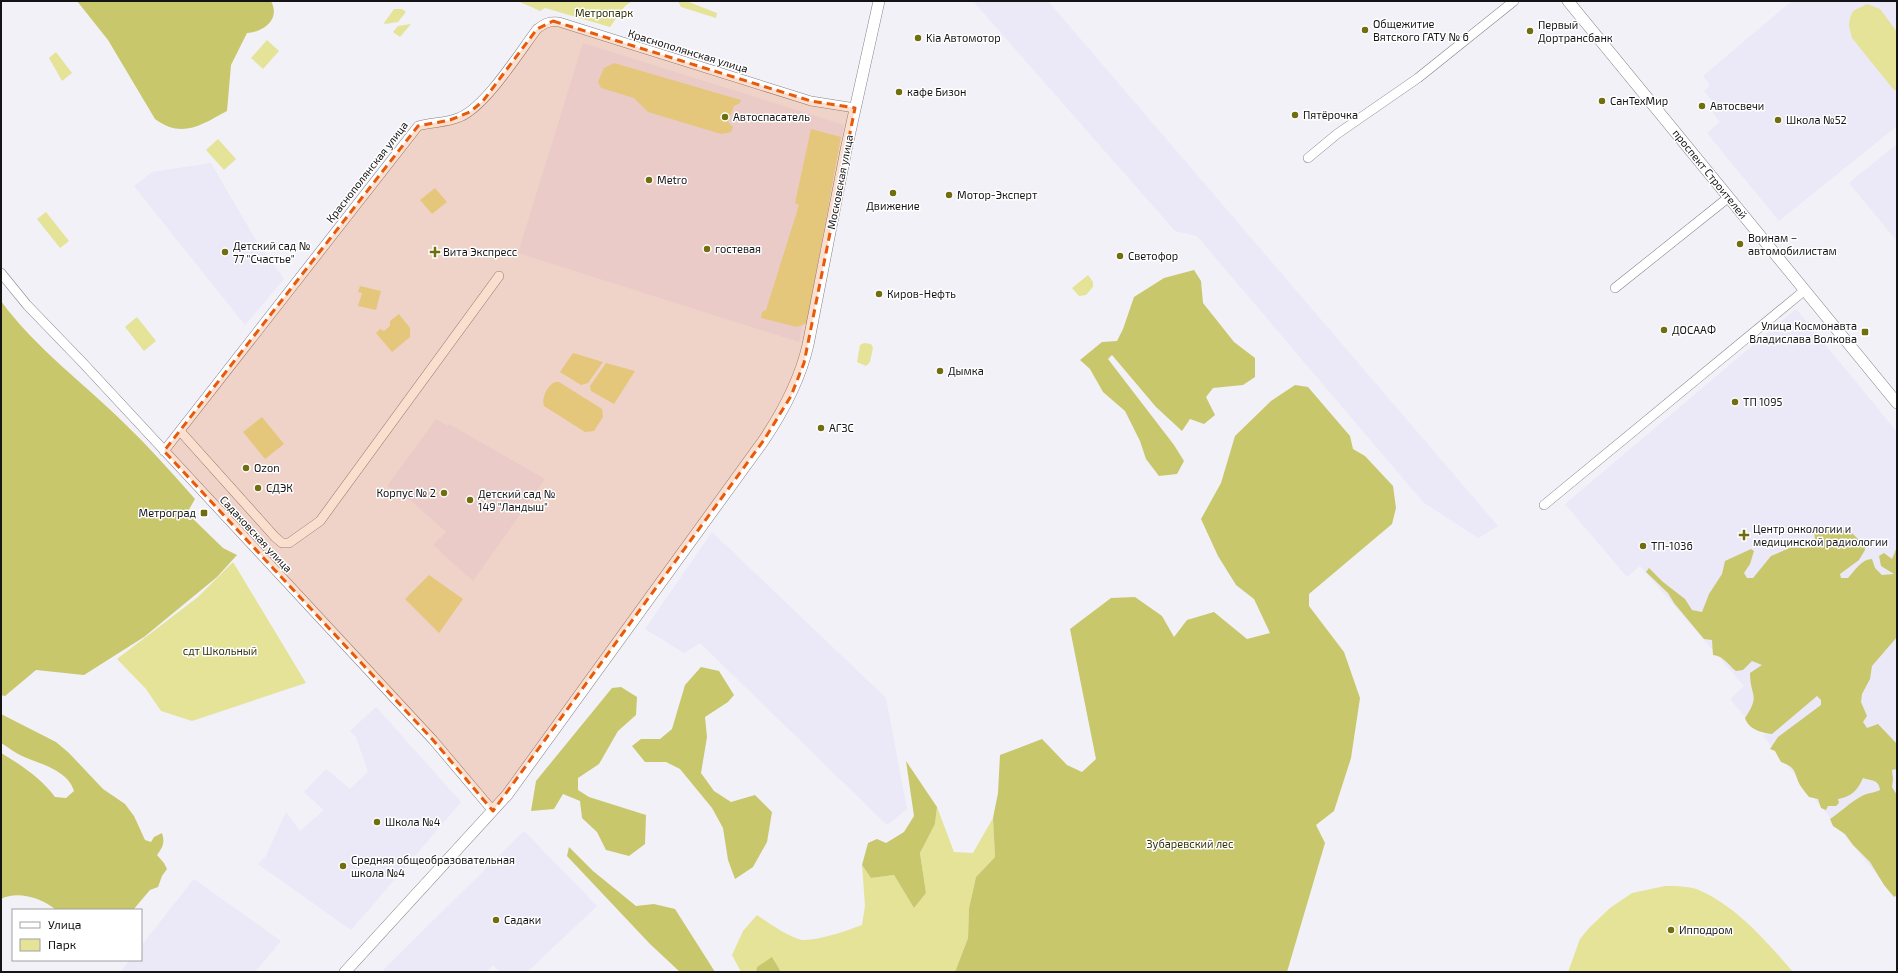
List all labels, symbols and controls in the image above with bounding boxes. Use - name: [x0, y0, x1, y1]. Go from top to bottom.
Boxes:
- park label: Метропарк: [575, 6, 633, 19]
- place label: Общежитие Вятского ГАТУ № 6: [1373, 17, 1469, 43]
- place label: Первый Дортрансбанк: [1538, 18, 1613, 44]
- marker: Общежитие Вятского ГАТУ № 6: [1360, 25, 1370, 35]
- street label: Краснополянская улица: [626, 26, 750, 76]
- marker: Первый Дортрансбанк: [1525, 26, 1535, 36]
- place label: Kia Автомотор: [926, 31, 1001, 44]
- marker: Kia Автомотор: [913, 33, 923, 43]
- place label: кафе Бизон: [907, 85, 966, 98]
- marker: кафе Бизон: [894, 87, 904, 97]
- place label: СанТехМир: [1610, 94, 1668, 107]
- marker: СанТехМир: [1597, 96, 1607, 106]
- place label: Автосвечи: [1710, 99, 1764, 112]
- marker: Автосвечи: [1697, 101, 1707, 111]
- place label: Пятёрочка: [1303, 108, 1358, 121]
- place label: Автоспасатель: [733, 110, 810, 123]
- marker: Пятёрочка: [1290, 110, 1300, 120]
- marker: Автоспасатель: [720, 112, 730, 122]
- place label: Школа №52: [1786, 113, 1847, 126]
- marker: Школа №52: [1773, 115, 1783, 125]
- street label: Краснополянская улица: [323, 119, 411, 225]
- street label: проспект Строителей: [1670, 126, 1750, 221]
- street label: Московская улица: [824, 134, 856, 230]
- place label: Metro: [657, 173, 687, 186]
- marker: Metro: [644, 175, 654, 185]
- marker: Движение: [888, 188, 898, 198]
- place label: Мотор-Эксперт: [957, 188, 1038, 201]
- marker: Мотор-Эксперт: [944, 190, 954, 200]
- place label: Движение: [866, 199, 920, 212]
- place label: Воинам – автомобилистам: [1748, 231, 1837, 257]
- place label: Детский сад № 77 "Счастье": [233, 239, 310, 265]
- marker: Воинам – автомобилистам: [1735, 239, 1745, 249]
- place label: гостевая: [715, 242, 761, 255]
- marker: гостевая: [702, 244, 712, 254]
- place label: Вита Экспресс: [443, 245, 517, 258]
- marker: Детский сад № 77 "Счастье": [220, 247, 230, 257]
- marker: Вита Экспресс: [430, 247, 440, 257]
- place label: Светофор: [1128, 249, 1178, 262]
- marker: Светофор: [1115, 251, 1125, 261]
- place label: Киров-Нефть: [887, 287, 956, 300]
- marker: Киров-Нефть: [874, 289, 884, 299]
- place label: Улица Космонавта Владислава Волкова: [1749, 319, 1857, 345]
- place label: ДОСААФ: [1672, 323, 1716, 336]
- marker: ДОСААФ: [1659, 325, 1669, 335]
- marker: Улица Космонавта Владислава Волкова: [1860, 327, 1870, 337]
- place label: Дымка: [948, 364, 984, 377]
- marker: Дымка: [935, 366, 945, 376]
- place label: ТП 1095: [1743, 395, 1783, 408]
- marker: ТП 1095: [1730, 397, 1740, 407]
- place label: АГЗС: [829, 421, 854, 434]
- marker: АГЗС: [816, 423, 826, 433]
- place label: Ozon: [254, 461, 280, 474]
- marker: Ozon: [241, 463, 251, 473]
- place label: СДЭК: [266, 481, 293, 494]
- marker: СДЭК: [253, 483, 263, 493]
- place label: Корпус № 2: [376, 486, 436, 500]
- place label: Детский сад № 149 "Ландыш": [478, 487, 555, 513]
- marker: Корпус № 2: [439, 488, 449, 498]
- street label: Садаковская улица: [217, 493, 295, 575]
- marker: Детский сад № 149 "Ландыш": [465, 495, 475, 505]
- place label: Метроград: [139, 506, 197, 519]
- marker: Метроград: [199, 508, 209, 518]
- place label: Центр онкологии и медицинской радиологии: [1753, 522, 1888, 548]
- marker: Центр онкологии и медицинской радиологии: [1738, 529, 1750, 541]
- place label: ТП-1036: [1651, 539, 1693, 552]
- marker: ТП-1036: [1638, 541, 1648, 551]
- park label: сдт Школьный: [183, 644, 257, 657]
- place label: Школа №4: [385, 815, 441, 828]
- marker: Школа №4: [372, 817, 382, 827]
- park label: Зубаревский лес: [1147, 837, 1233, 851]
- place label: Средняя общеобразовательная школа №4: [351, 853, 515, 879]
- marker: Средняя общеобразовательная школа №4: [338, 861, 348, 871]
- legend: [12, 909, 142, 961]
- place label: Садаки: [504, 913, 541, 926]
- marker: Садаки: [491, 915, 501, 925]
- text: Улица: [48, 917, 81, 931]
- place label: Ипподром: [1679, 923, 1733, 936]
- marker: Ипподром: [1666, 925, 1676, 935]
- text: Парк: [48, 937, 77, 951]

